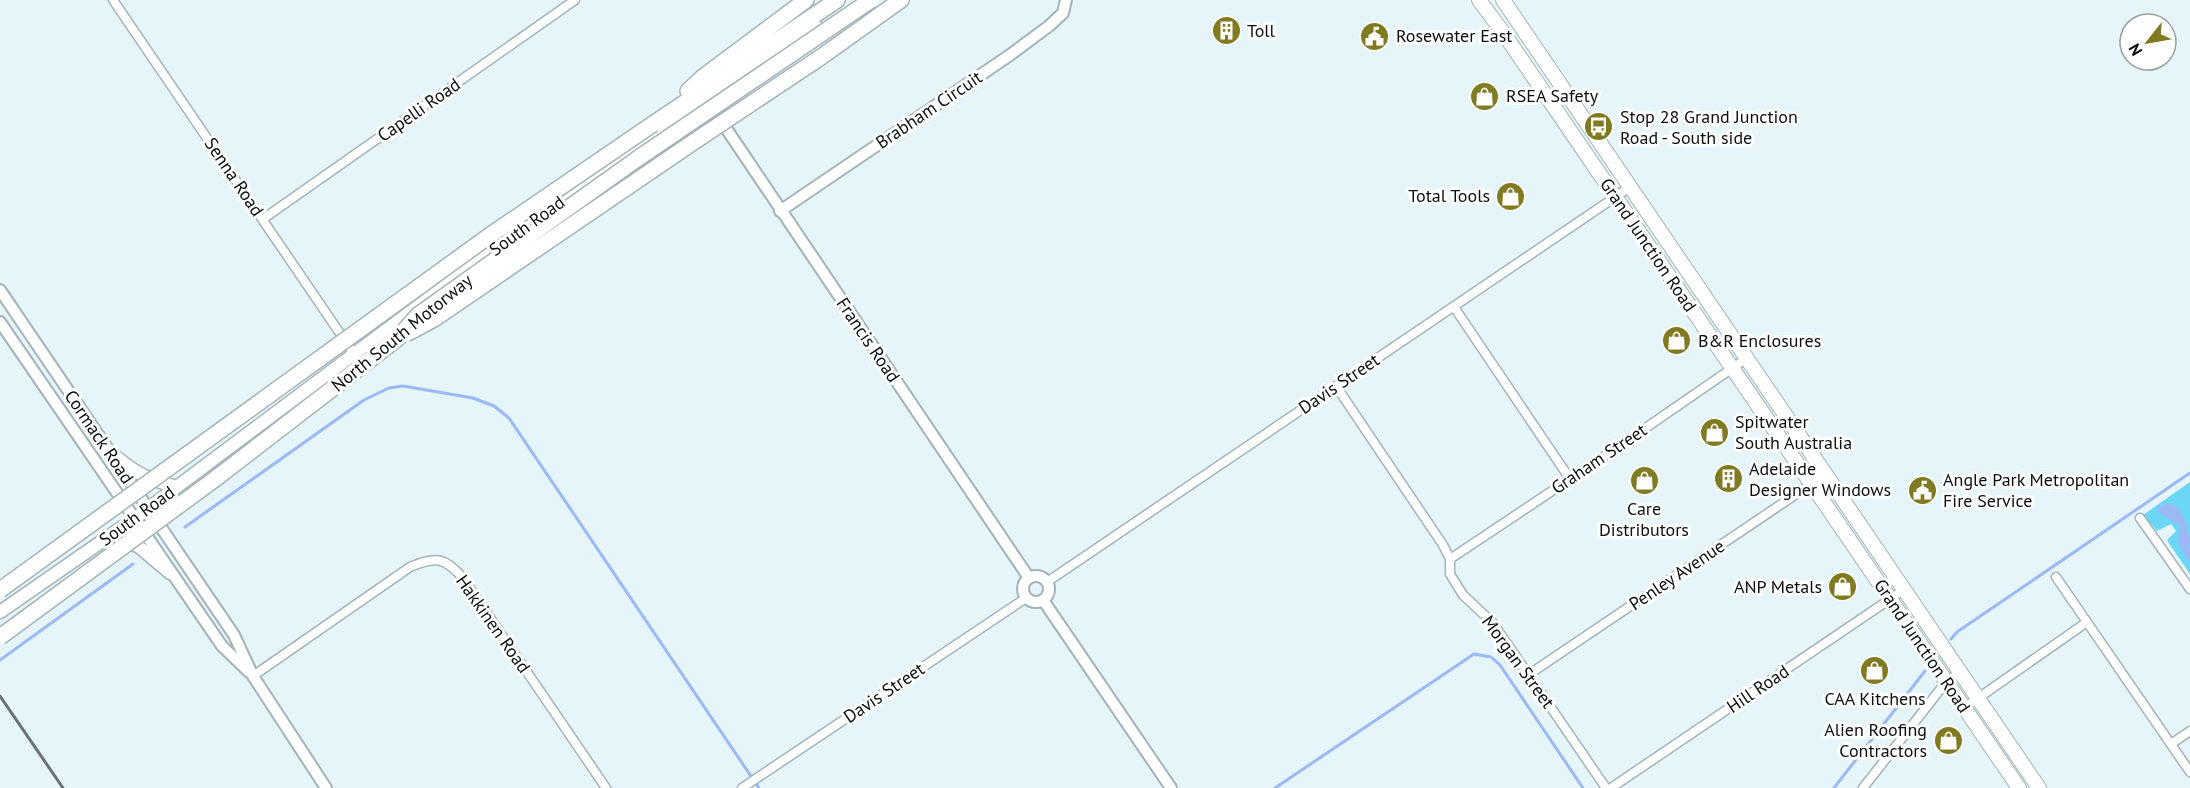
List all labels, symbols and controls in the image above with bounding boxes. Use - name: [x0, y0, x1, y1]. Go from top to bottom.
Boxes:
- north arrow: [2118, 12, 2178, 72]
- building icon: Toll: [1210, 15, 1242, 47]
- place label: Toll: [1247, 19, 1276, 42]
- public building icon: Rosewater East: [1359, 20, 1391, 52]
- place label: Rosewater East: [1396, 24, 1512, 47]
- text: N: [2124, 40, 2146, 59]
- street label: Brabham Circuit: [871, 66, 986, 154]
- street label: Capelli Road: [373, 73, 465, 147]
- shop icon: RSEA Safety: [1469, 80, 1501, 112]
- place label: RSEA Safety: [1506, 84, 1599, 107]
- place label: Stop 28 Grand Junction Road - South side: [1620, 105, 1798, 149]
- bus stop icon: Stop 28 Grand Junction Road - South side: [1583, 111, 1615, 143]
- street label: Senna Road: [200, 133, 269, 221]
- street label: Grand Junction Road: [1595, 173, 1702, 316]
- shop icon: Total Tools: [1495, 180, 1527, 212]
- place label: Total Tools: [1408, 184, 1490, 207]
- street label: South Road: [484, 190, 569, 261]
- street label: North South Motorway: [326, 268, 477, 397]
- street label: Francis Road: [832, 293, 905, 387]
- shop icon: B&R Enclosures: [1661, 325, 1693, 357]
- place label: B&R Enclosures: [1698, 329, 1821, 352]
- street label: Davis Street: [1294, 348, 1384, 419]
- street label: Cormack Road: [60, 385, 139, 488]
- place label: Spitwater South Australia: [1735, 410, 1852, 454]
- shop icon: Spitwater South Australia: [1698, 416, 1730, 448]
- street label: Graham Street: [1547, 418, 1651, 499]
- place label: Adelaide Designer Windows: [1749, 457, 1891, 501]
- building icon: Adelaide Designer Windows: [1712, 463, 1744, 495]
- shop icon: Care Distributors: [1628, 464, 1660, 496]
- place label: Angle Park Metropolitan Fire Service: [1943, 468, 2129, 512]
- public building icon: Angle Park Metropolitan Fire Service: [1906, 474, 1938, 506]
- street label: South Road: [94, 480, 179, 551]
- place label: Care Distributors: [1599, 497, 1689, 541]
- street label: Penley Avenue: [1624, 534, 1729, 615]
- street label: Hakkinen Road: [451, 570, 536, 677]
- shop icon: ANP Metals: [1827, 571, 1859, 603]
- street label: Grand Junction Road: [1869, 574, 1976, 717]
- place label: ANP Metals: [1734, 575, 1822, 598]
- street label: Morgan Street: [1477, 611, 1560, 713]
- shop icon: CAA Kitchens: [1859, 654, 1891, 686]
- street label: Davis Street: [839, 657, 929, 728]
- street label: Hill Road: [1722, 659, 1793, 718]
- place label: CAA Kitchens: [1824, 687, 1926, 710]
- place label: Alien Roofing Contractors: [1824, 718, 1927, 762]
- shop icon: Alien Roofing Contractors: [1932, 724, 1964, 756]

